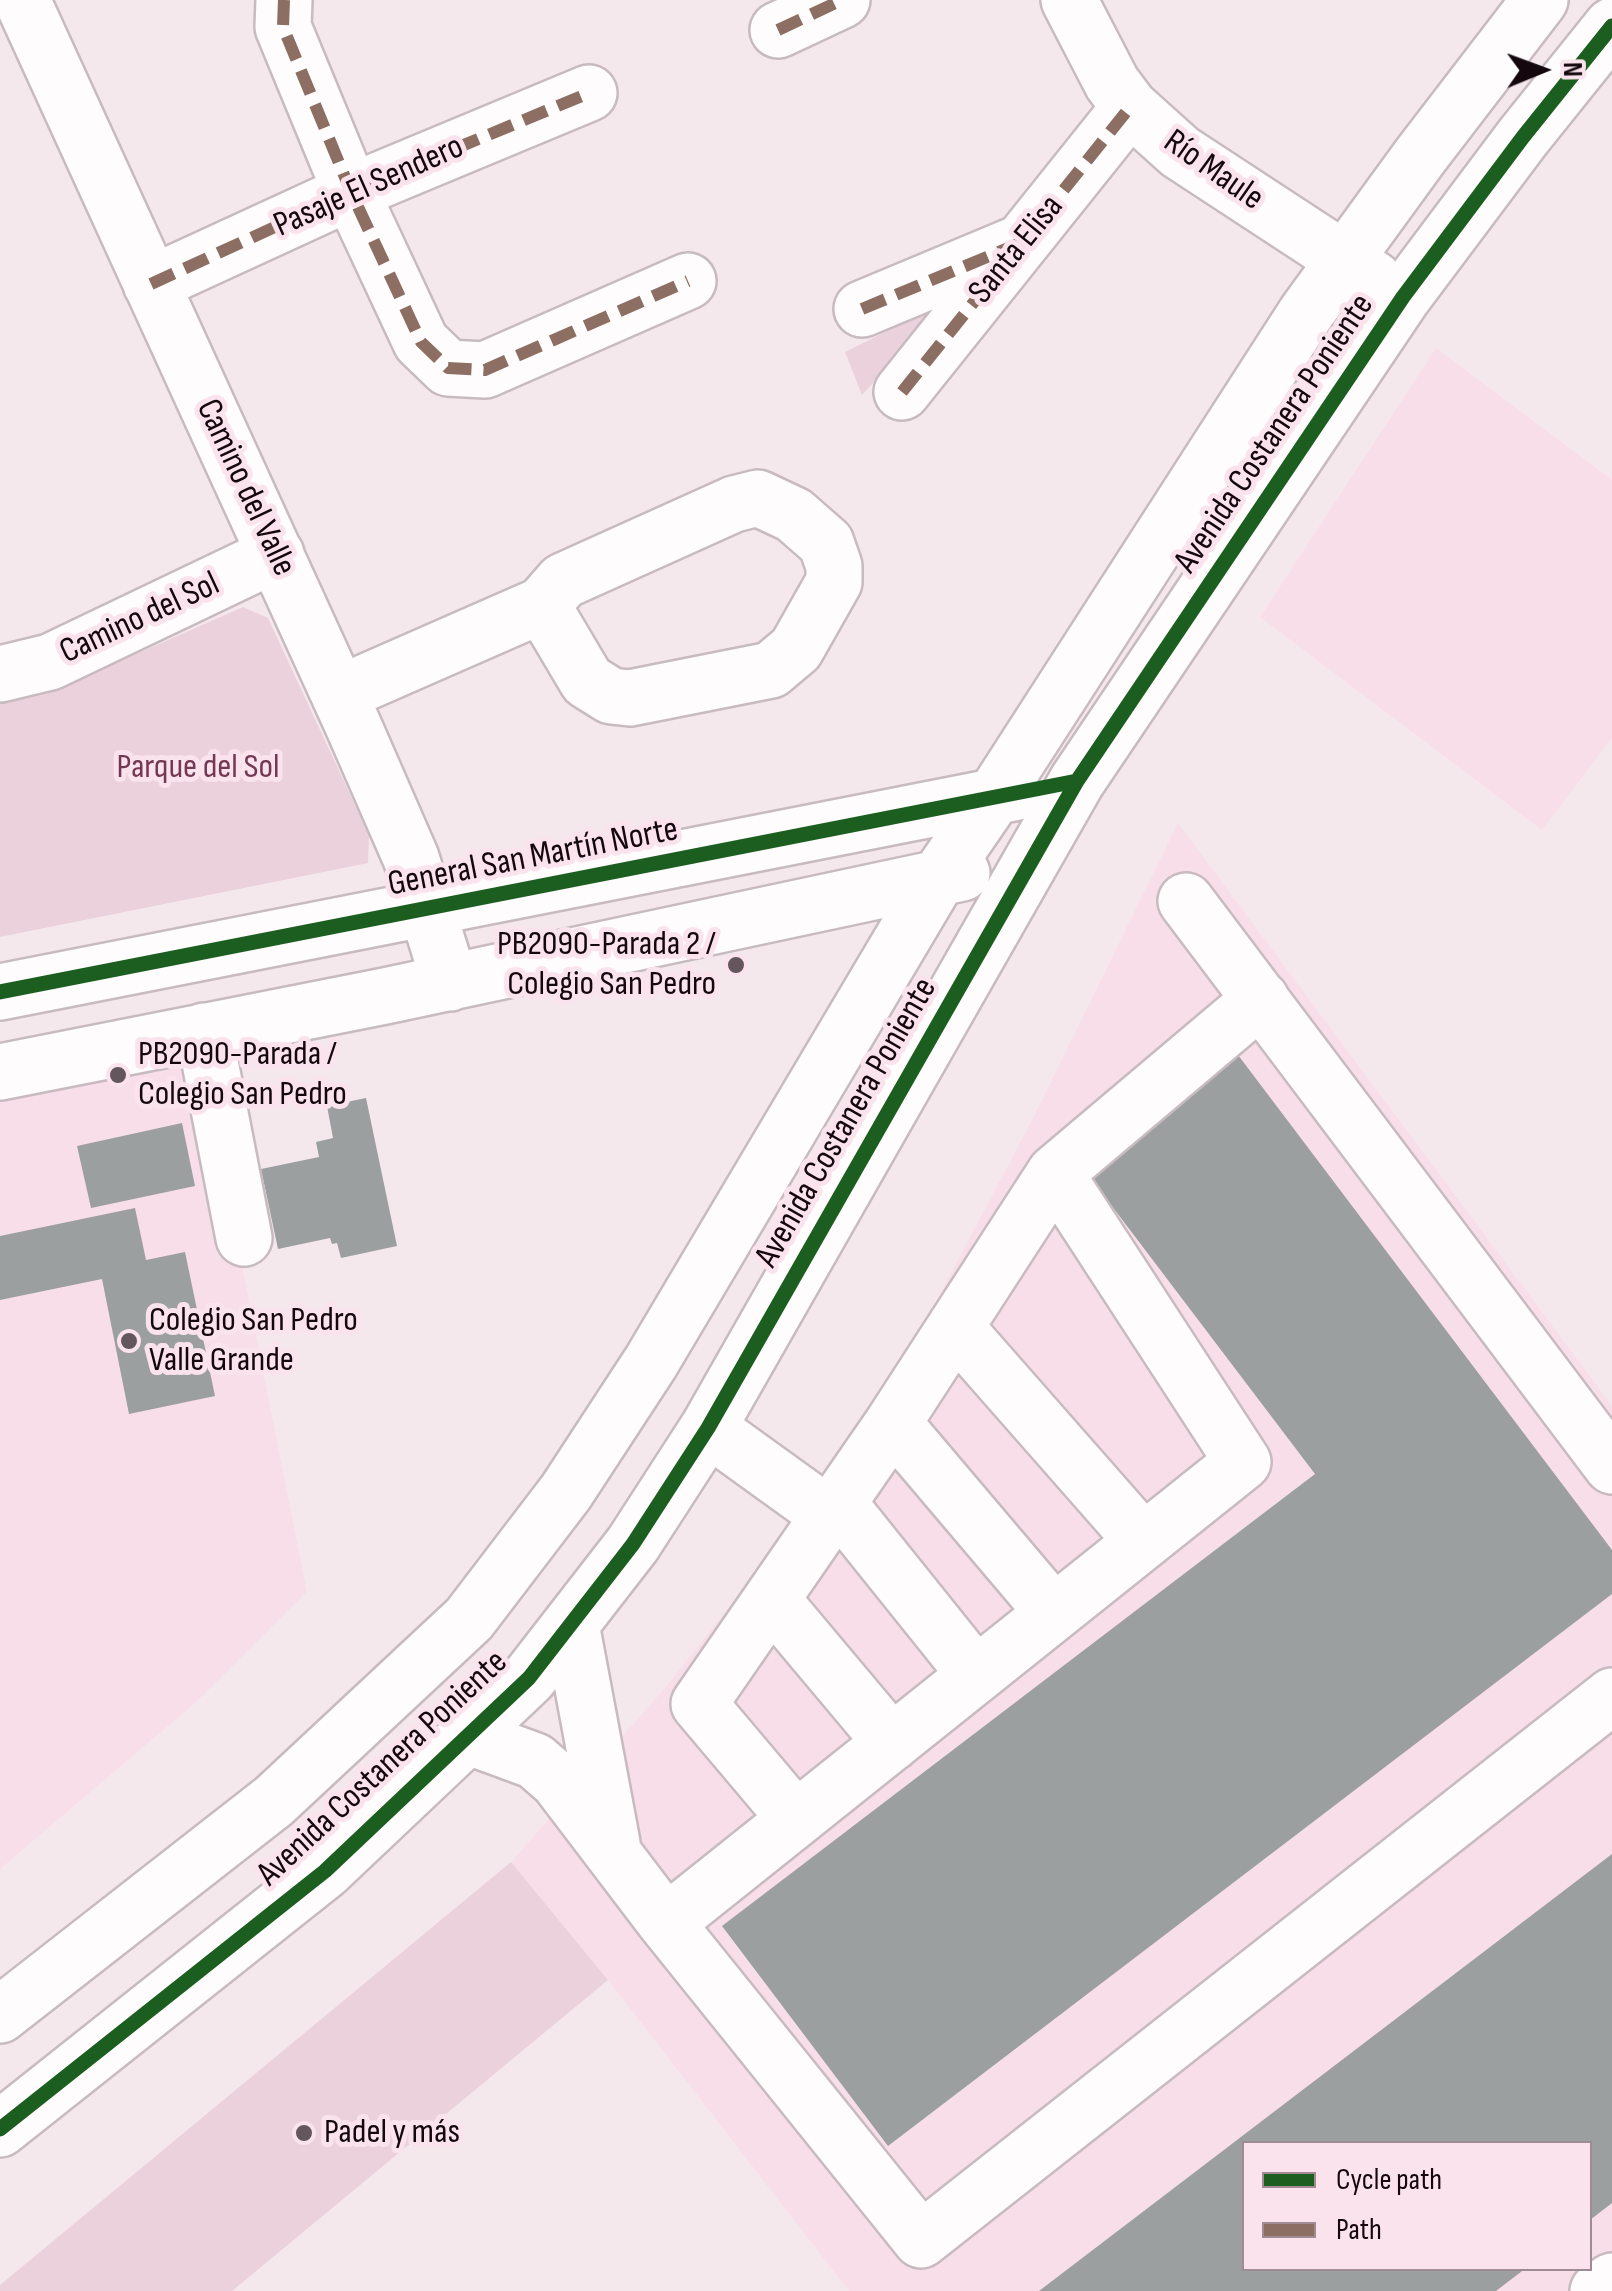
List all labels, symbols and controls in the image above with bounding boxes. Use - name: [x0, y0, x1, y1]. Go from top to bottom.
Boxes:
- north arrow: [1492, 20, 1592, 120]
- text: N: [1556, 62, 1589, 77]
- street label: Río Maule: [1155, 122, 1271, 220]
- street label: Pasaje El Sendero: [268, 127, 470, 247]
- street label: Santa Elisa: [961, 187, 1073, 313]
- street label: Avenida Costanera Poniente: [1166, 287, 1384, 581]
- street label: Camino del Valle: [186, 393, 304, 583]
- street label: Camino del Sol: [54, 564, 226, 674]
- park label: Parque del Sol: [117, 747, 279, 789]
- street label: General San Martín Norte: [384, 809, 682, 907]
- place label: PB2090-Parada 2 / Colegio San Pedro: [497, 924, 716, 1006]
- marker: PB2090-Parada 2 / Colegio San Pedro: [725, 954, 747, 976]
- street label: Avenida Costanera Poniente: [747, 971, 947, 1275]
- place label: PB2090-Parada / Colegio San Pedro: [138, 1034, 347, 1116]
- marker: PB2090-Parada / Colegio San Pedro: [107, 1064, 129, 1086]
- place label: Colegio San Pedro Valle Grande: [149, 1300, 358, 1382]
- marker: Colegio San Pedro Valle Grande: [118, 1330, 140, 1352]
- street label: Avenida Costanera Poniente: [249, 1642, 517, 1896]
- place label: Padel y más: [324, 2112, 460, 2154]
- marker: Padel y más: [293, 2122, 315, 2144]
- legend: [1242, 2141, 1592, 2271]
- text: Cycle path: [1336, 2162, 1442, 2198]
- text: Path: [1336, 2212, 1382, 2248]

